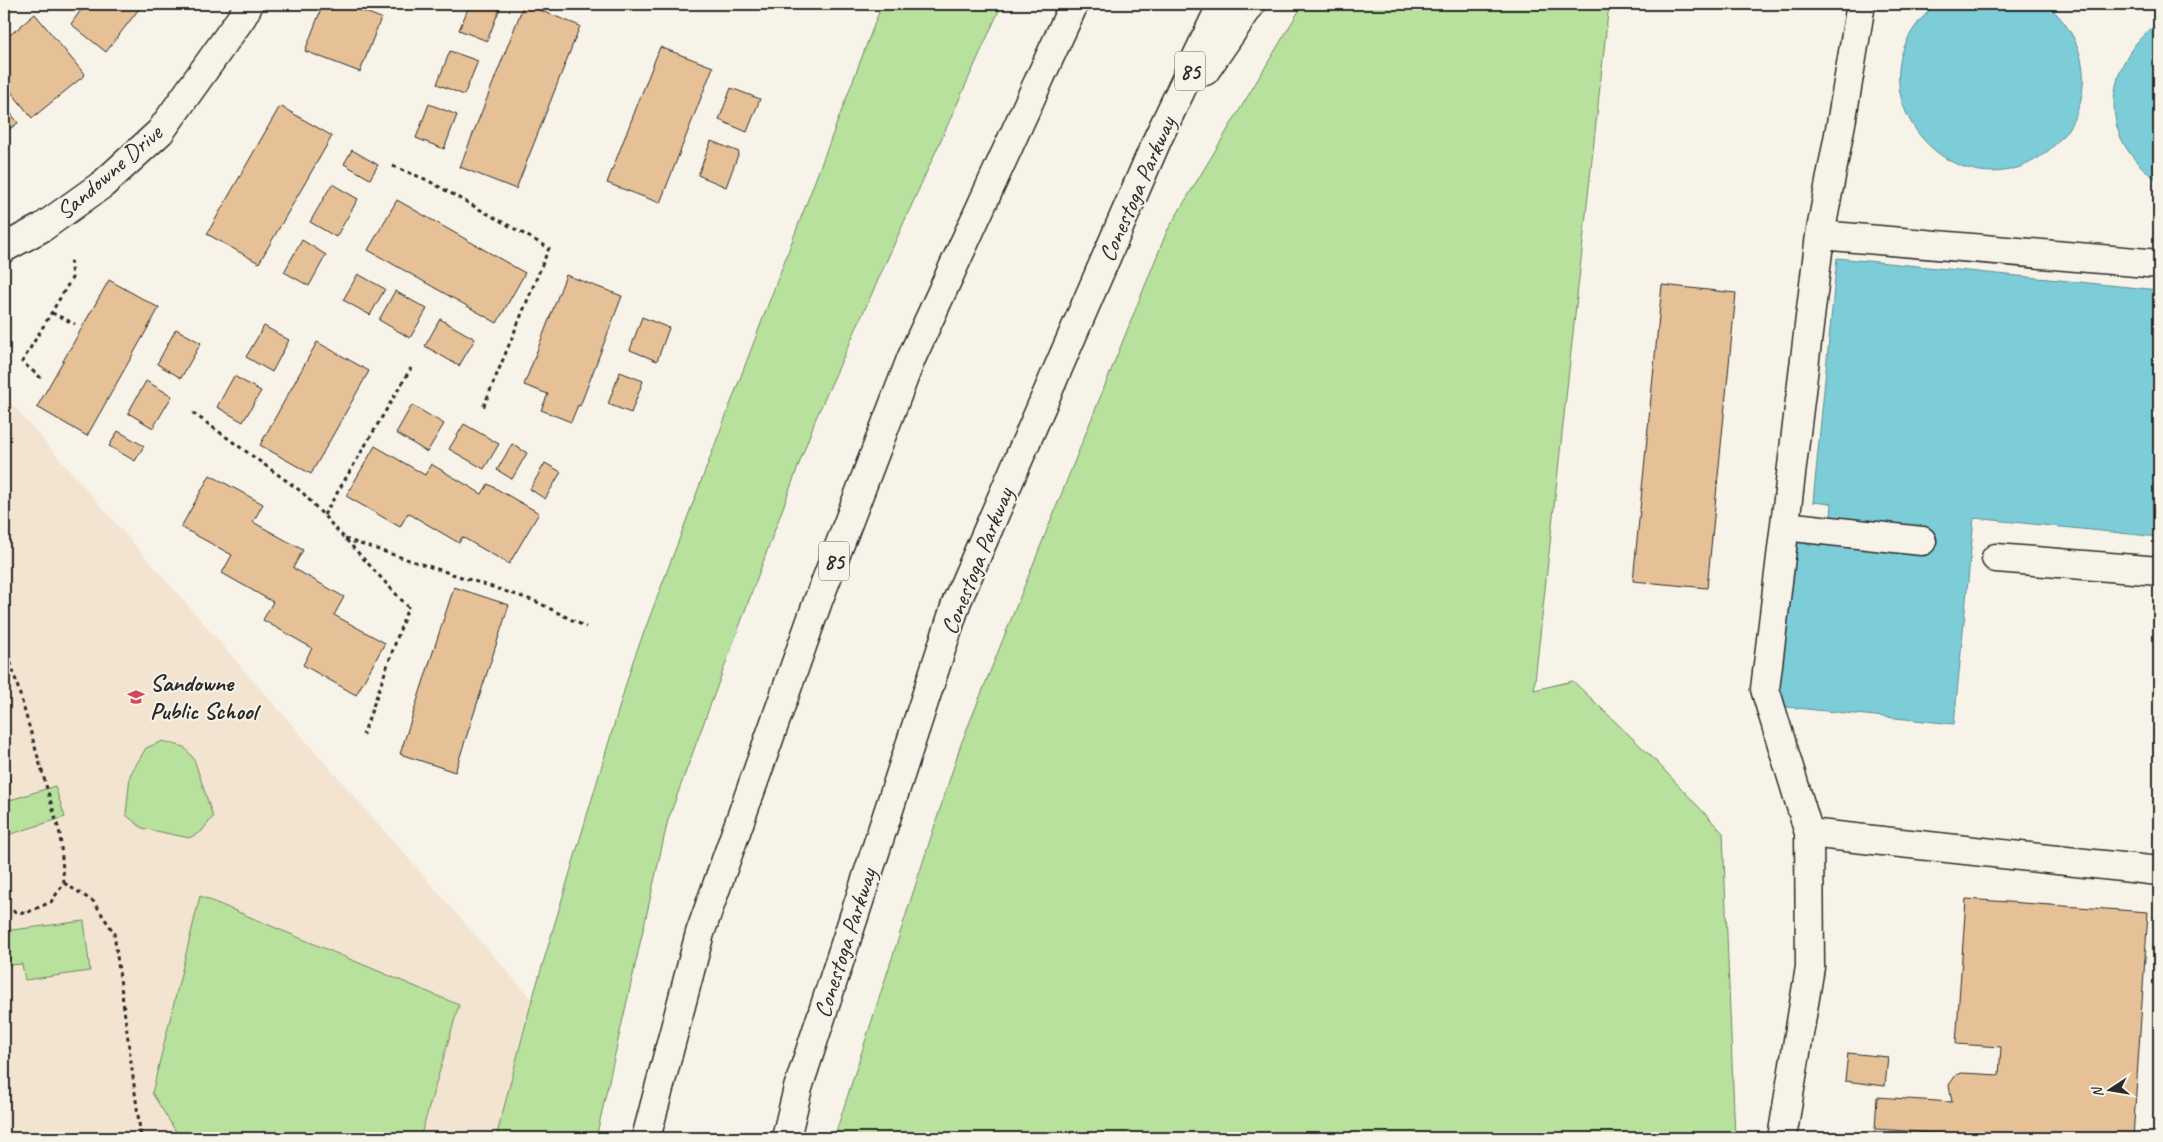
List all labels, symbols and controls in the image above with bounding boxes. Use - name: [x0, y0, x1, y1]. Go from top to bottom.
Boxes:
- road number: 85: [1175, 51, 1205, 90]
- street label: Conestoga Parkway: [1092, 110, 1183, 266]
- street label: Sandowne Drive: [50, 117, 170, 226]
- street label: Conestoga Parkway: [934, 482, 1021, 639]
- road number: 85: [819, 542, 849, 580]
- place label: Sandowne Public School: [150, 668, 261, 726]
- school or university icon: Sandowne Public School: [126, 687, 146, 707]
- street label: Conestoga Parkway: [807, 863, 884, 1021]
- north arrow: [2086, 1064, 2136, 1114]
- text: N: [2088, 1084, 2107, 1099]

